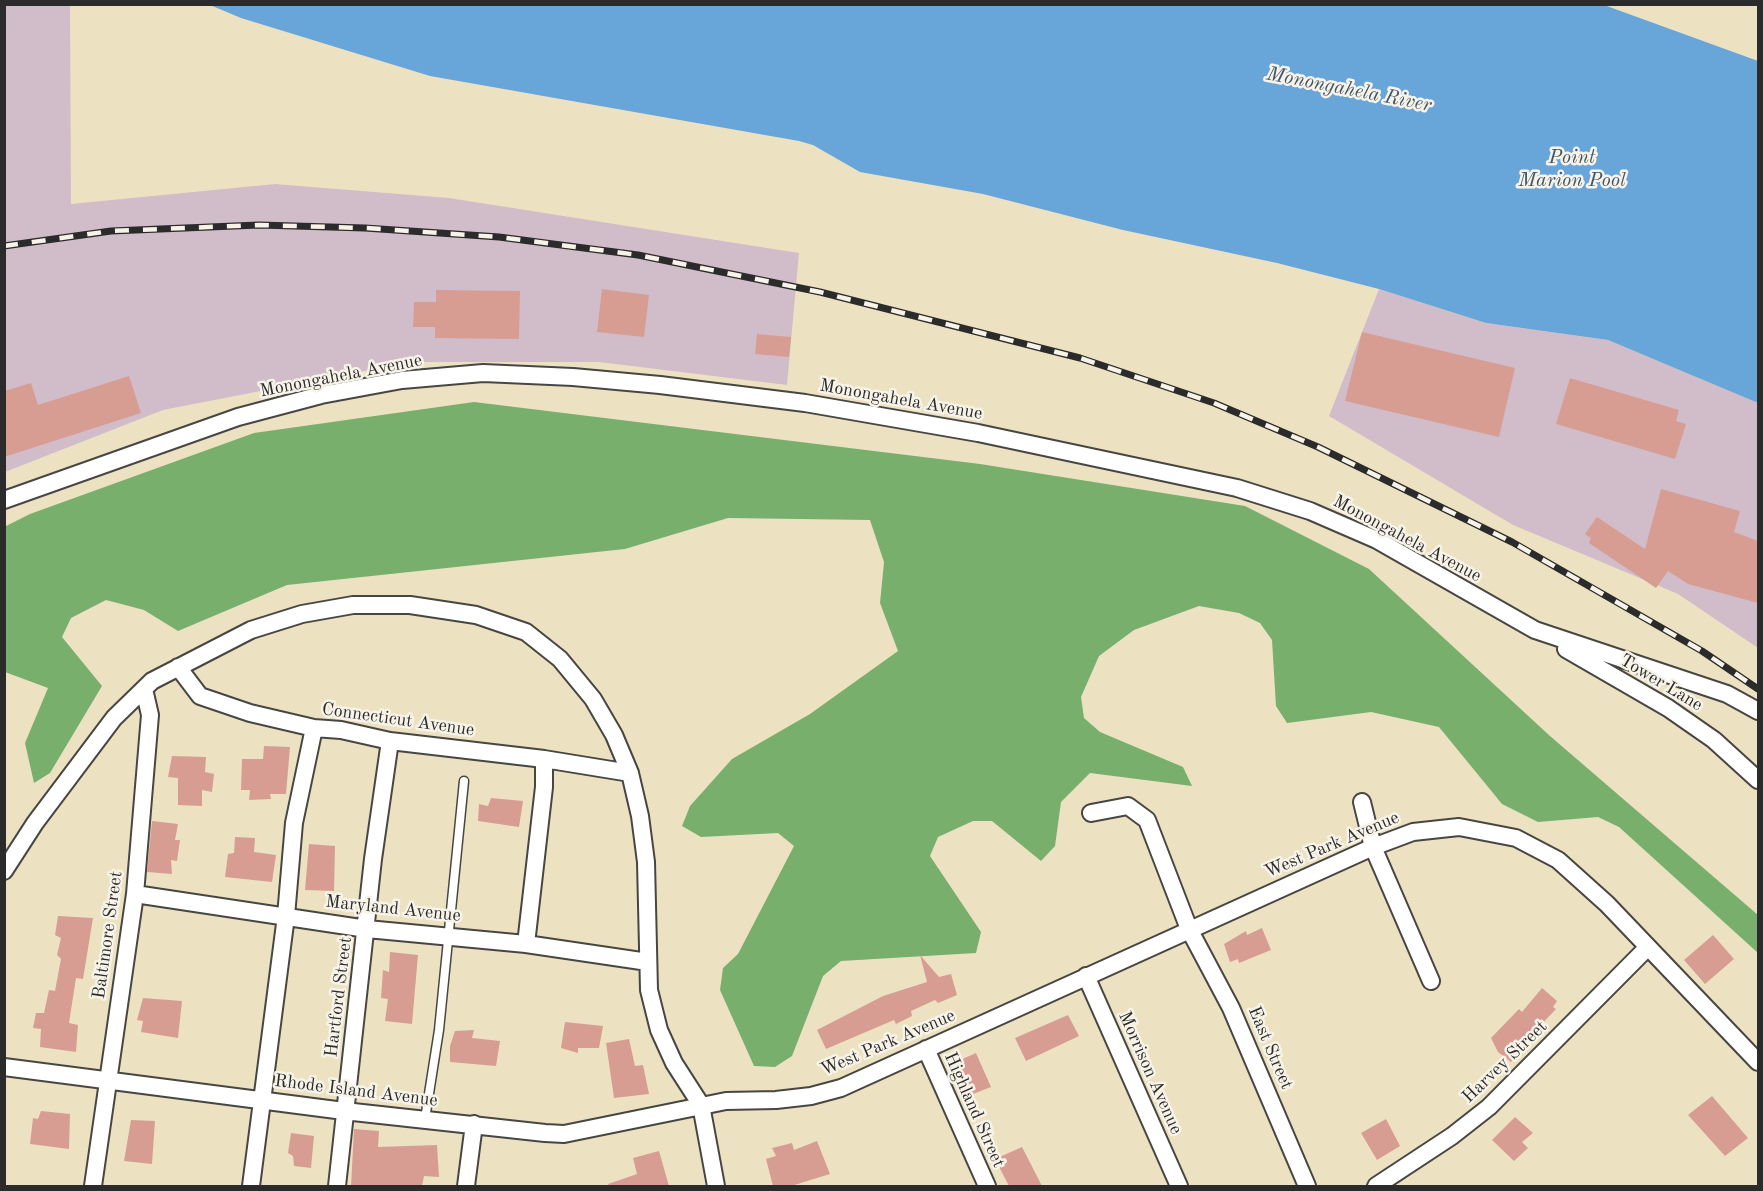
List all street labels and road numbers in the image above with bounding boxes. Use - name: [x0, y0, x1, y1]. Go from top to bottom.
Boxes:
- street label: Monongahela Avenue: [258, 350, 424, 402]
- street label: Monongahela Avenue: [818, 375, 984, 425]
- street label: Monongahela Avenue: [1329, 491, 1485, 587]
- street label: Tower Lane: [1616, 650, 1706, 716]
- street label: Connecticut Avenue: [320, 699, 476, 741]
- street label: West Park Avenue: [1261, 807, 1403, 883]
- street label: Baltimore Street: [88, 870, 128, 1000]
- street label: Maryland Avenue: [324, 891, 462, 927]
- street label: Hartford Street: [321, 936, 357, 1058]
- street label: East Street: [1243, 1003, 1297, 1093]
- street label: West Park Avenue: [817, 1005, 959, 1081]
- street label: Morrison Avenue: [1113, 1008, 1187, 1138]
- street label: Harvey Street: [1458, 1016, 1552, 1108]
- street label: Highland Street: [939, 1049, 1009, 1171]
- street label: Rhode Island Avenue: [273, 1070, 439, 1112]

